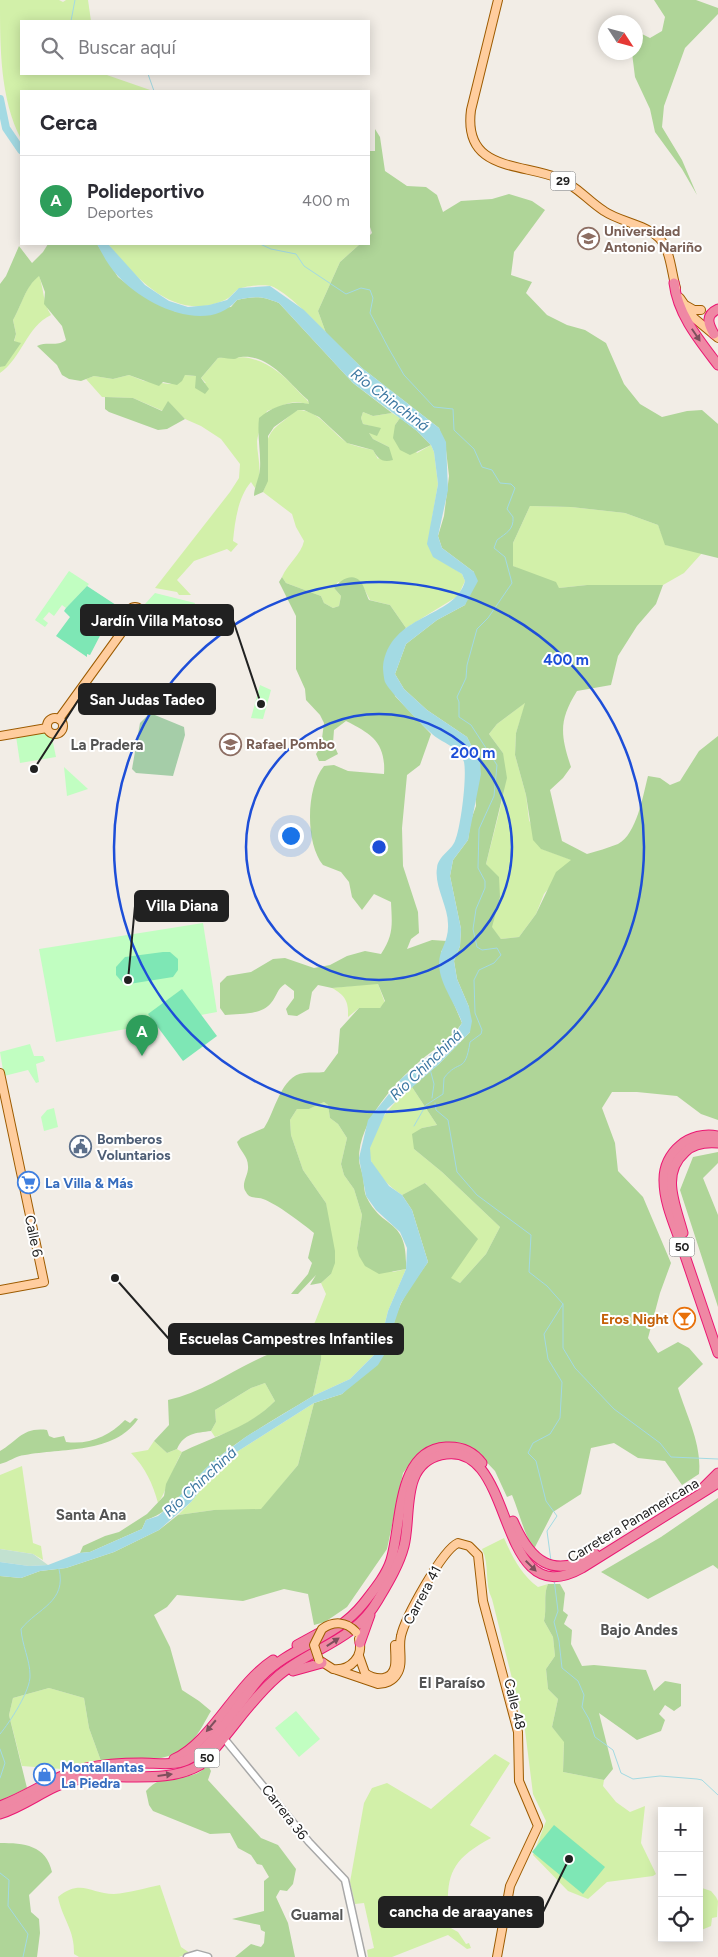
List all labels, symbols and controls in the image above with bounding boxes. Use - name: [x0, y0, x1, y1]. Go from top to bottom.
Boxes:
- north arrow: [598, 15, 643, 60]
- search box: [20, 20, 370, 75]
- icon: search: [38, 34, 66, 62]
- text: Buscar aquí: [78, 36, 176, 59]
- text: Cerca: [40, 110, 97, 135]
- road number: 29: [550, 172, 576, 190]
- text: Polideportivo: [87, 180, 204, 203]
- text: A: [50, 191, 62, 210]
- text: 400 m: [302, 191, 350, 210]
- text: Deportes: [87, 203, 153, 222]
- place label: Universidad Antonio Nariño: [604, 223, 702, 256]
- school or university icon: Universidad Antonio Nariño: [576, 227, 600, 251]
- one-way arrow: [691, 328, 701, 341]
- water label: Río Chinchiná: [347, 365, 433, 435]
- callout: Jardín Villa Matoso: [81, 605, 233, 635]
- text: Jardín Villa Matoso: [91, 612, 223, 630]
- text: 400 m: [543, 651, 589, 669]
- callout: San Judas Tadeo: [79, 684, 215, 714]
- text: San Judas Tadeo: [89, 691, 205, 709]
- school or university icon: Rafael Pombo: [218, 732, 242, 756]
- district label: La Pradera: [70, 736, 144, 754]
- place label: Rafael Pombo: [246, 736, 335, 753]
- text: 200 m: [451, 744, 495, 762]
- your location: [278, 823, 304, 849]
- centre of rings: [370, 838, 388, 856]
- callout: Villa Diana: [135, 891, 228, 921]
- text: Villa Diana: [146, 897, 218, 915]
- pin: A: [126, 1015, 158, 1056]
- water label: Río Chinchiná: [386, 1026, 466, 1104]
- place label: Bomberos Voluntarios: [97, 1131, 171, 1164]
- public building icon: Bomberos Voluntarios: [69, 1135, 93, 1159]
- supermarket icon: La Villa & Más: [17, 1171, 41, 1195]
- place label: La Villa & Más: [45, 1175, 134, 1192]
- street label: Calle 6: [21, 1214, 46, 1259]
- road number: 50: [670, 1238, 694, 1256]
- bar icon: Eros Night: [673, 1307, 697, 1331]
- place label: Eros Night: [601, 1311, 669, 1328]
- callout: Escuelas Campestres Infantiles: [169, 1324, 403, 1354]
- text: Escuelas Campestres Infantiles: [179, 1330, 393, 1348]
- water label: Río Chinchiná: [160, 1443, 240, 1520]
- street label: Carretera Panamericana: [565, 1475, 702, 1566]
- district label: Santa Ana: [56, 1506, 126, 1524]
- one-way arrow: [525, 1560, 537, 1572]
- street label: Carrera 41: [400, 1563, 445, 1628]
- district label: Bajo Andes: [600, 1621, 678, 1639]
- one-way arrow: [327, 1638, 340, 1647]
- district label: El Paraíso: [419, 1674, 485, 1692]
- street label: Calle 48: [500, 1677, 529, 1731]
- one-way arrow: [205, 1720, 216, 1733]
- road number: 50: [194, 1749, 220, 1768]
- place label: Montallantas La Piedra: [61, 1759, 144, 1792]
- shop icon: Montallantas La Piedra: [33, 1763, 57, 1787]
- one-way arrow: [158, 1771, 174, 1779]
- street label: Carrera 36: [258, 1781, 311, 1843]
- map controls: [658, 1807, 703, 1942]
- button: +: [658, 1807, 703, 1852]
- button: −: [658, 1852, 703, 1897]
- callout: cancha de araayanes: [379, 1897, 543, 1927]
- button: locate: [658, 1897, 703, 1942]
- text: cancha de araayanes: [389, 1903, 533, 1921]
- district label: Guamal: [291, 1906, 343, 1924]

